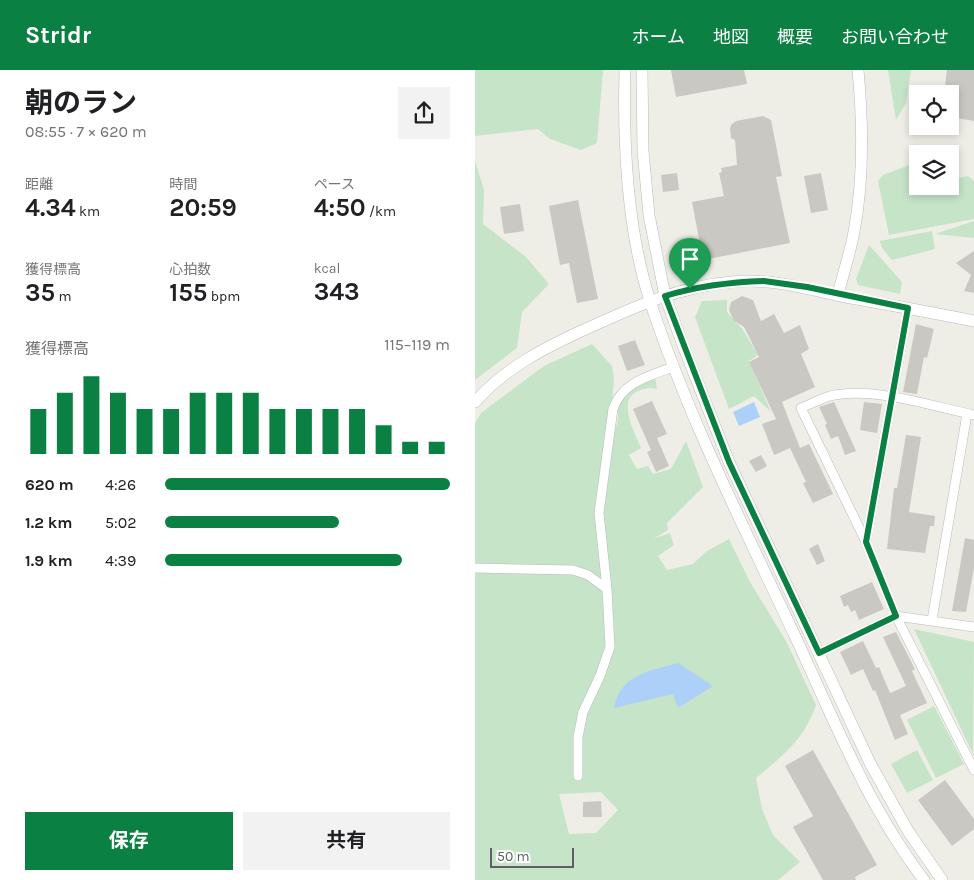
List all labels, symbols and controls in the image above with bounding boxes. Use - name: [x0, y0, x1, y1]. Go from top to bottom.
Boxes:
- text: Stridr: [25, 21, 91, 49]
- text: ホーム: [632, 26, 685, 48]
- text: 地図: [713, 26, 749, 48]
- text: 概要: [777, 26, 813, 48]
- text: お問い合わせ: [841, 26, 949, 48]
- map controls: [909, 85, 959, 195]
- button: locate: [909, 85, 959, 135]
- text: 朝のラン: [25, 86, 137, 119]
- button: share: [398, 87, 450, 139]
- text: 08:55 · 7 × 620 m: [25, 122, 147, 141]
- button: layers: [909, 145, 959, 195]
- text: 距離: [25, 176, 53, 193]
- text: 時間: [169, 176, 197, 193]
- text: ペース: [314, 176, 355, 193]
- text: 4.34: [25, 193, 76, 222]
- text: 20:59: [169, 193, 237, 222]
- text: 4:50: [314, 193, 366, 222]
- text: km: [76, 203, 100, 220]
- text: /km: [366, 203, 396, 220]
- pin: [669, 238, 711, 289]
- icon: arrive: [676, 245, 704, 273]
- text: kcal: [314, 260, 340, 277]
- text: 獲得標高: [25, 261, 81, 278]
- text: 心拍数: [169, 261, 211, 278]
- text: 343: [314, 277, 360, 306]
- text: 35: [25, 278, 55, 307]
- text: 155: [169, 278, 207, 307]
- text: m: [55, 288, 72, 305]
- text: bpm: [207, 288, 240, 305]
- text: 115–119 m: [384, 335, 450, 354]
- text: 獲得標高: [25, 339, 89, 358]
- text: 620 m: [25, 475, 74, 494]
- text: 4:26: [105, 475, 136, 494]
- text: 1.2 km: [25, 513, 73, 532]
- text: 5:02: [105, 513, 137, 532]
- text: 1.9 km: [25, 551, 73, 570]
- text: 4:39: [105, 551, 136, 570]
- button: 保存: [25, 812, 233, 870]
- button: 共有: [243, 812, 450, 870]
- scale bar: [490, 845, 574, 868]
- text: 50 m: [497, 848, 530, 865]

